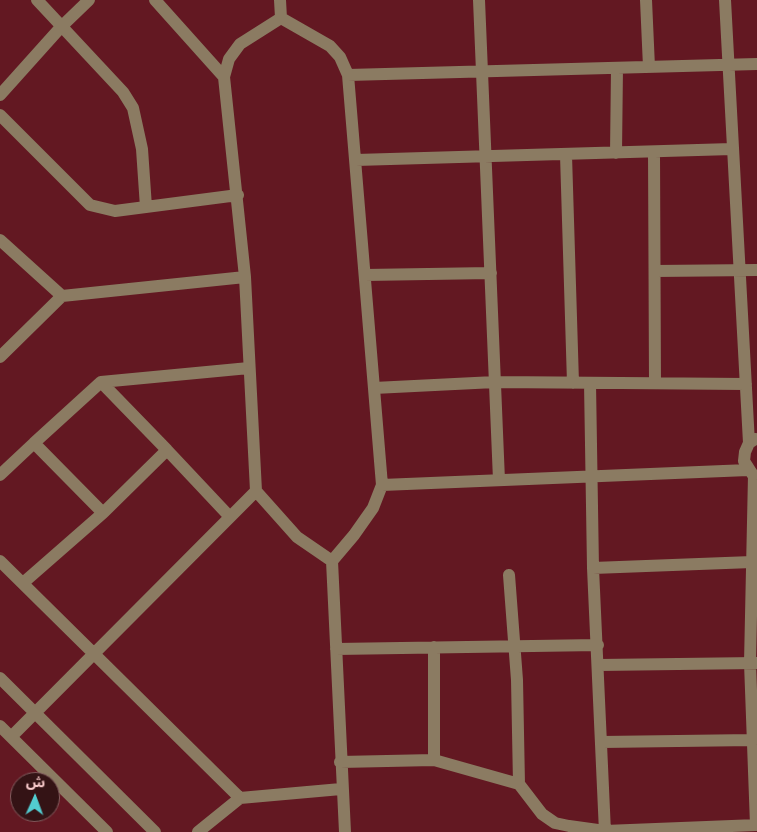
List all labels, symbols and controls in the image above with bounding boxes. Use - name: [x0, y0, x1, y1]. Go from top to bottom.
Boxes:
- north arrow: [10, 772, 60, 822]
- text: ش: [26, 774, 45, 791]

